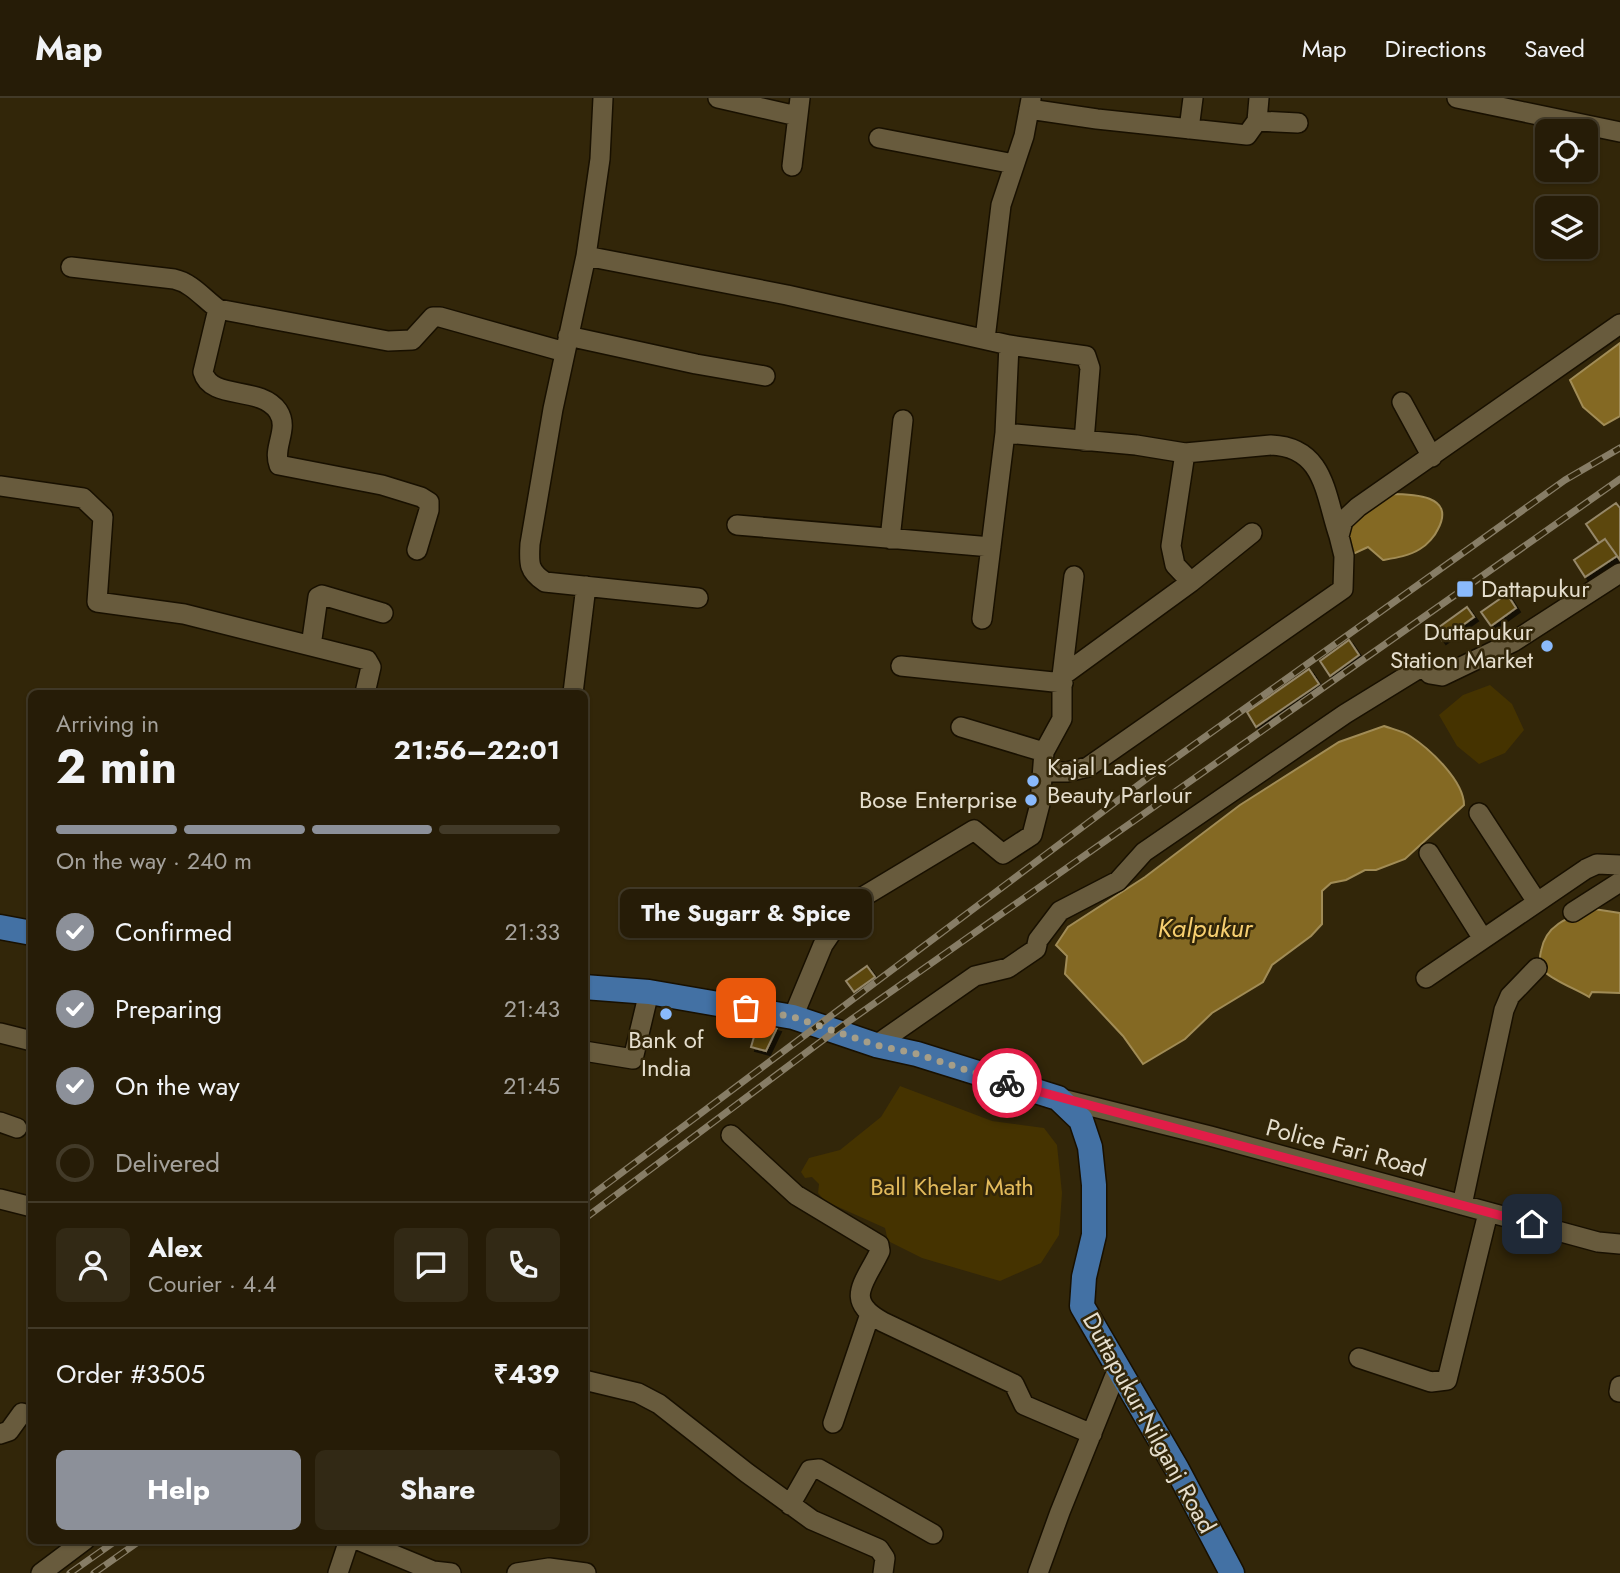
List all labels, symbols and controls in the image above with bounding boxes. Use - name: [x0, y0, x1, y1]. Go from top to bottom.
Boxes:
- text: Map: [35, 25, 103, 72]
- text: Map: [1302, 31, 1347, 66]
- text: Directions: [1385, 31, 1486, 66]
- text: Saved: [1524, 31, 1585, 66]
- map controls: [1535, 119, 1598, 259]
- button: locate: [1535, 119, 1598, 182]
- button: layers: [1535, 196, 1598, 259]
- place label: Dattapukur: [1481, 571, 1590, 606]
- marker: Dattapukur: [1455, 579, 1475, 599]
- place label: Duttapukur Station Market: [1390, 614, 1534, 677]
- marker: Duttapukur Station Market: [1539, 638, 1555, 654]
- text: Arriving in: [56, 707, 159, 741]
- text: 21:56–22:01: [394, 731, 560, 769]
- text: 2 min: [56, 734, 177, 800]
- place label: Kajal Ladies Beauty Parlour: [1047, 749, 1193, 812]
- marker: Kajal Ladies Beauty Parlour: [1025, 773, 1041, 789]
- place label: Bose Enterprise: [859, 782, 1017, 817]
- marker: Bose Enterprise: [1023, 792, 1039, 808]
- text: On the way · 240 m: [56, 844, 252, 878]
- callout: The Sugarr & Spice: [620, 889, 872, 938]
- text: The Sugarr & Spice: [641, 896, 851, 930]
- water label: Kalpukur: [1158, 909, 1254, 947]
- icon: check: [56, 913, 94, 951]
- text: Confirmed: [115, 913, 232, 951]
- text: 21:33: [505, 915, 560, 949]
- pin: [716, 978, 776, 1038]
- icon: bag: [727, 989, 765, 1027]
- icon: check: [56, 990, 94, 1028]
- text: Preparing: [115, 990, 222, 1028]
- text: 21:43: [504, 992, 560, 1026]
- marker: Bank of India: [658, 1006, 674, 1022]
- place label: Bank of India: [628, 1022, 705, 1085]
- courier: [972, 1048, 1042, 1118]
- icon: bike: [988, 1064, 1026, 1102]
- icon: check: [56, 1067, 94, 1105]
- text: On the way: [115, 1067, 240, 1105]
- text: 21:45: [503, 1069, 560, 1103]
- street label: Police Fari Road: [1262, 1109, 1430, 1186]
- text: Delivered: [115, 1144, 220, 1182]
- park label: Ball Khelar Math: [870, 1169, 1034, 1204]
- pin: [1502, 1194, 1562, 1254]
- icon: home: [1513, 1205, 1551, 1243]
- button: person: [56, 1228, 130, 1302]
- button: chat: [394, 1228, 468, 1302]
- button: phone: [486, 1228, 560, 1302]
- text: Alex: [148, 1229, 202, 1267]
- text: Courier · 4.4: [148, 1267, 276, 1301]
- street label: Duttapukur-Nilganj Road: [1074, 1306, 1225, 1540]
- text: Order #3505: [56, 1355, 205, 1393]
- text: ₹439: [493, 1355, 560, 1393]
- button: Help: [56, 1450, 301, 1530]
- button: Share: [315, 1450, 560, 1530]

